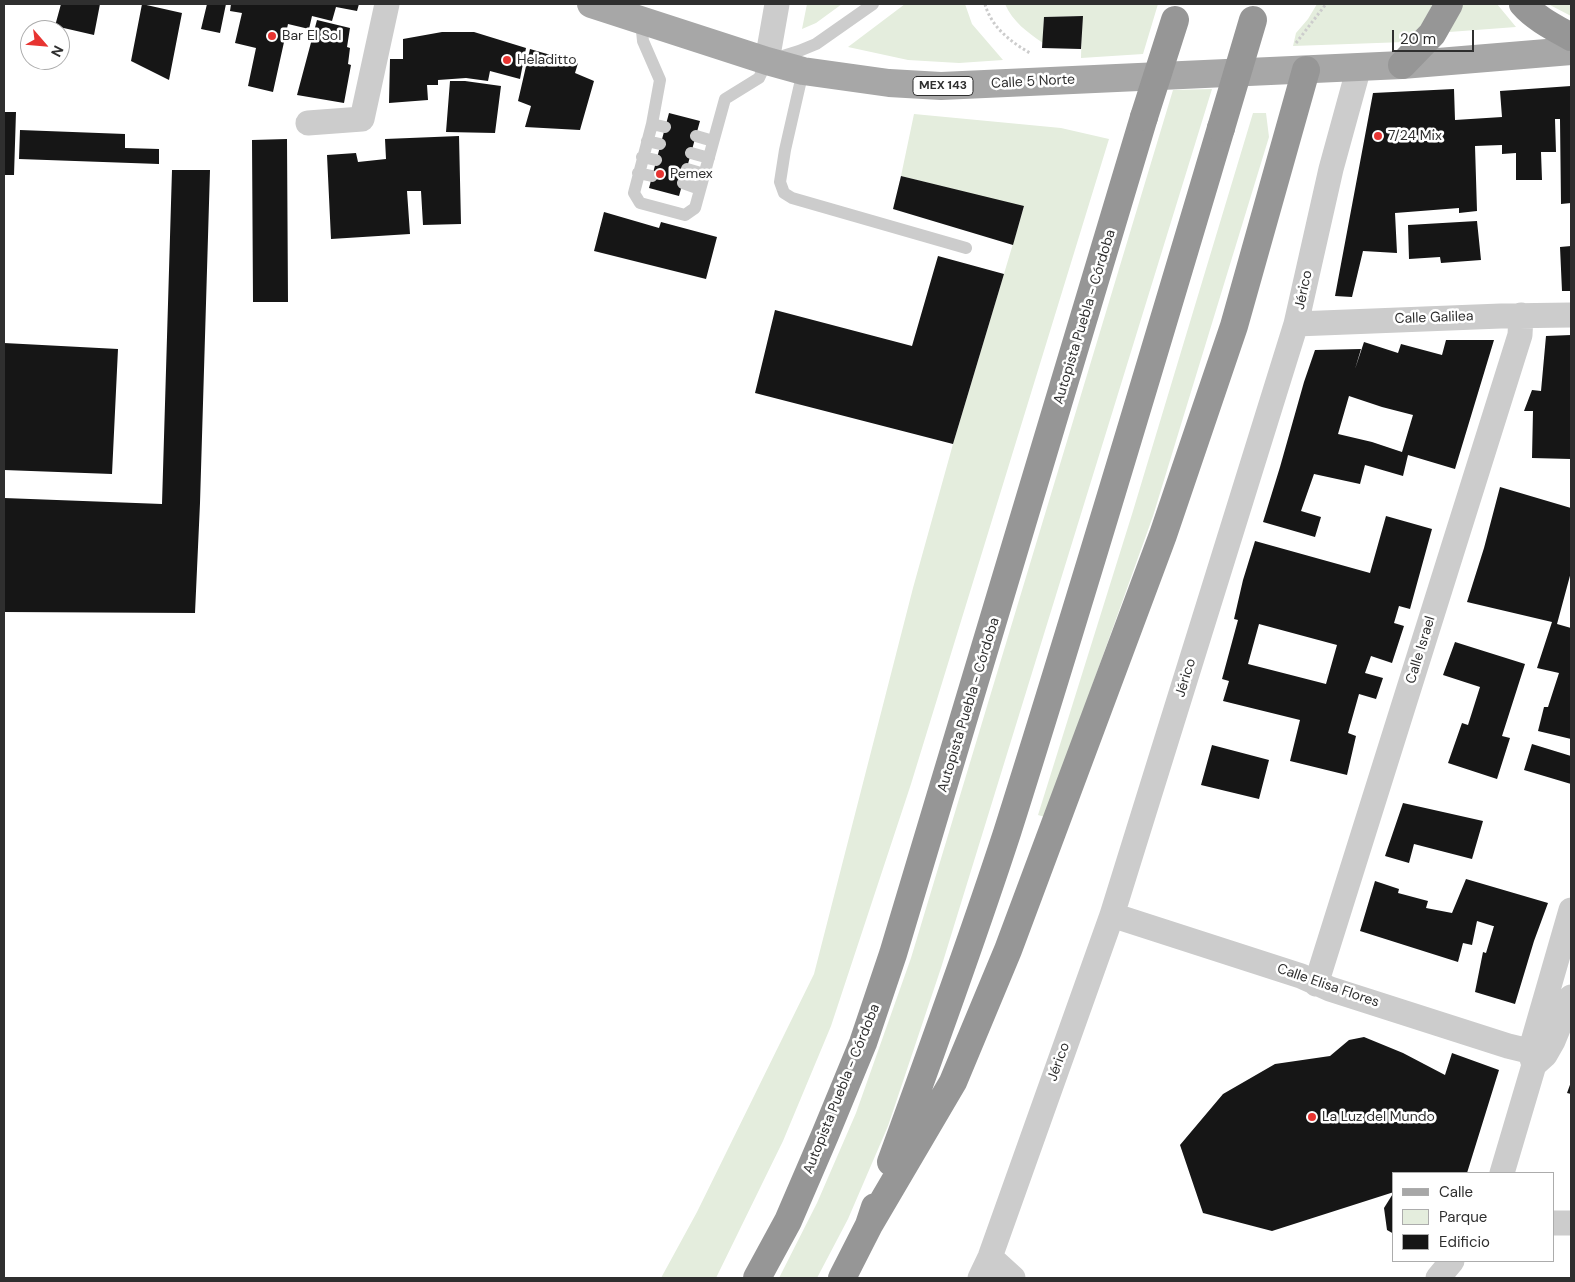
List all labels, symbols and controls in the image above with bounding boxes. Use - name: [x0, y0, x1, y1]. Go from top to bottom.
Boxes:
- north arrow: [20, 20, 70, 70]
- scale bar: [1395, 20, 1478, 52]
- place label: Bar El Sol: [282, 28, 341, 44]
- text: 20 m: [1400, 29, 1436, 49]
- marker: Bar El Sol: [266, 30, 278, 42]
- text: N: [47, 43, 68, 60]
- place label: Heladitto: [517, 52, 576, 68]
- marker: Heladitto: [501, 54, 513, 66]
- street label: Calle 5 Norte: [990, 71, 1076, 93]
- road number: MEX 143: [913, 76, 973, 95]
- place label: 7/24 Mix: [1388, 128, 1442, 144]
- marker: 7/24 Mix: [1372, 130, 1384, 142]
- place label: Pemex: [670, 166, 713, 182]
- marker: Pemex: [654, 168, 666, 180]
- street label: Autopista Puebla - Córdoba: [1050, 228, 1120, 406]
- street label: Jérico: [1292, 269, 1316, 311]
- street label: Calle Galilea: [1394, 308, 1474, 328]
- street label: Calle Israel: [1403, 614, 1439, 686]
- street label: Autopista Puebla - Córdoba: [934, 616, 1004, 794]
- street label: Jérico: [1172, 657, 1200, 699]
- street label: Calle Elisa Flores: [1275, 961, 1381, 1011]
- street label: Autopista Puebla - Córdoba: [800, 1002, 884, 1176]
- street label: Jérico: [1044, 1040, 1074, 1084]
- place label: La Luz del Mundo: [1322, 1109, 1435, 1125]
- marker: La Luz del Mundo: [1306, 1111, 1318, 1123]
- legend: [1392, 1172, 1555, 1262]
- text: Calle: [1439, 1182, 1473, 1202]
- text: Parque: [1439, 1207, 1487, 1227]
- text: Edificio: [1439, 1232, 1490, 1252]

